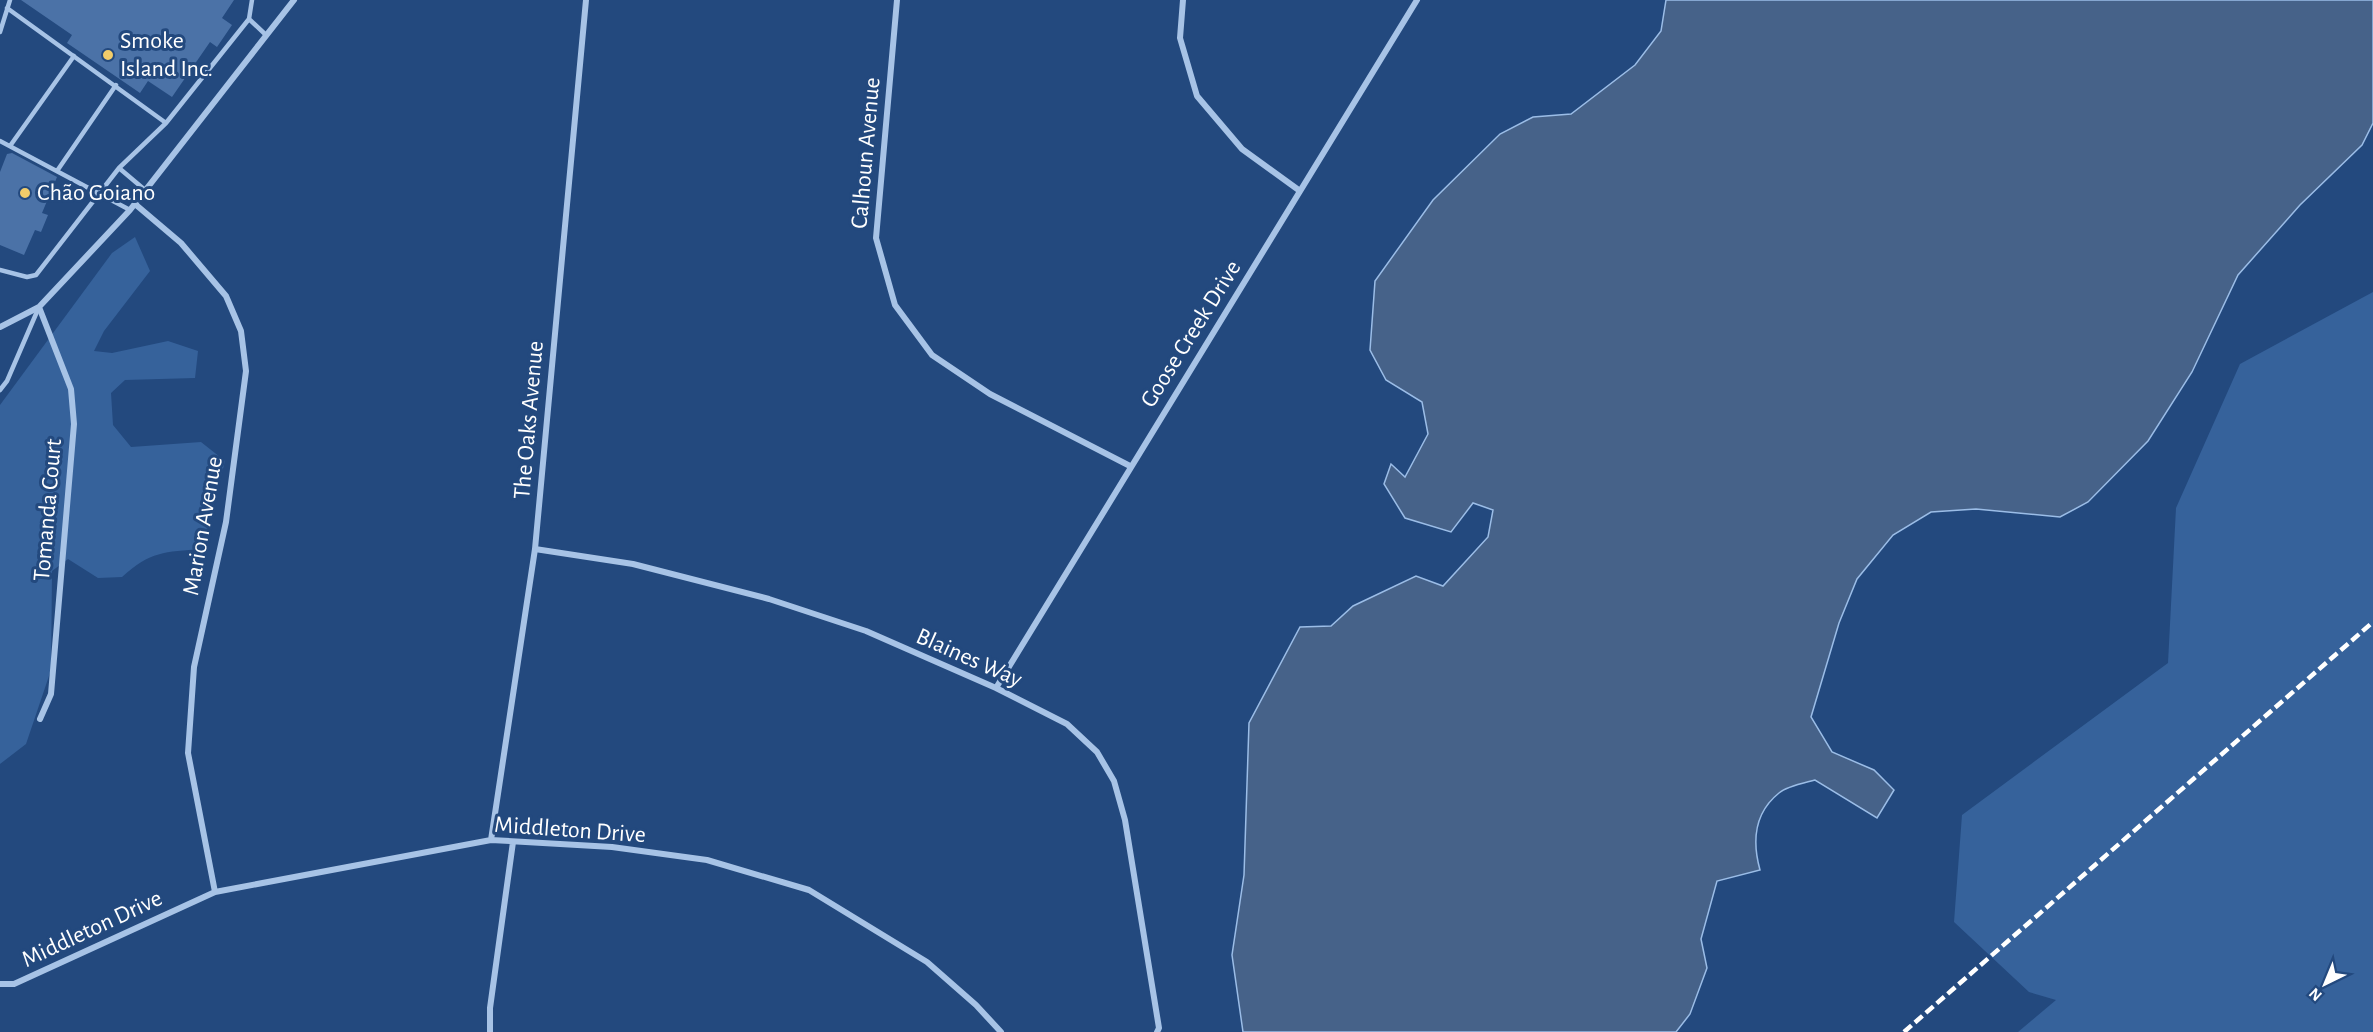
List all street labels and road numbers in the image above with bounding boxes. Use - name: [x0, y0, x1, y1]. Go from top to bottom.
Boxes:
- street label: Calhoun Avenue: [847, 76, 885, 230]
- street label: Goose Creek Drive: [1136, 256, 1246, 412]
- street label: The Oaks Avenue: [510, 340, 548, 500]
- street label: Tomanda Court: [30, 437, 66, 582]
- street label: Marion Avenue: [179, 455, 227, 597]
- street label: Blaines Way: [912, 624, 1026, 692]
- street label: Middleton Drive: [493, 813, 647, 847]
- street label: Middleton Drive: [18, 886, 166, 972]

